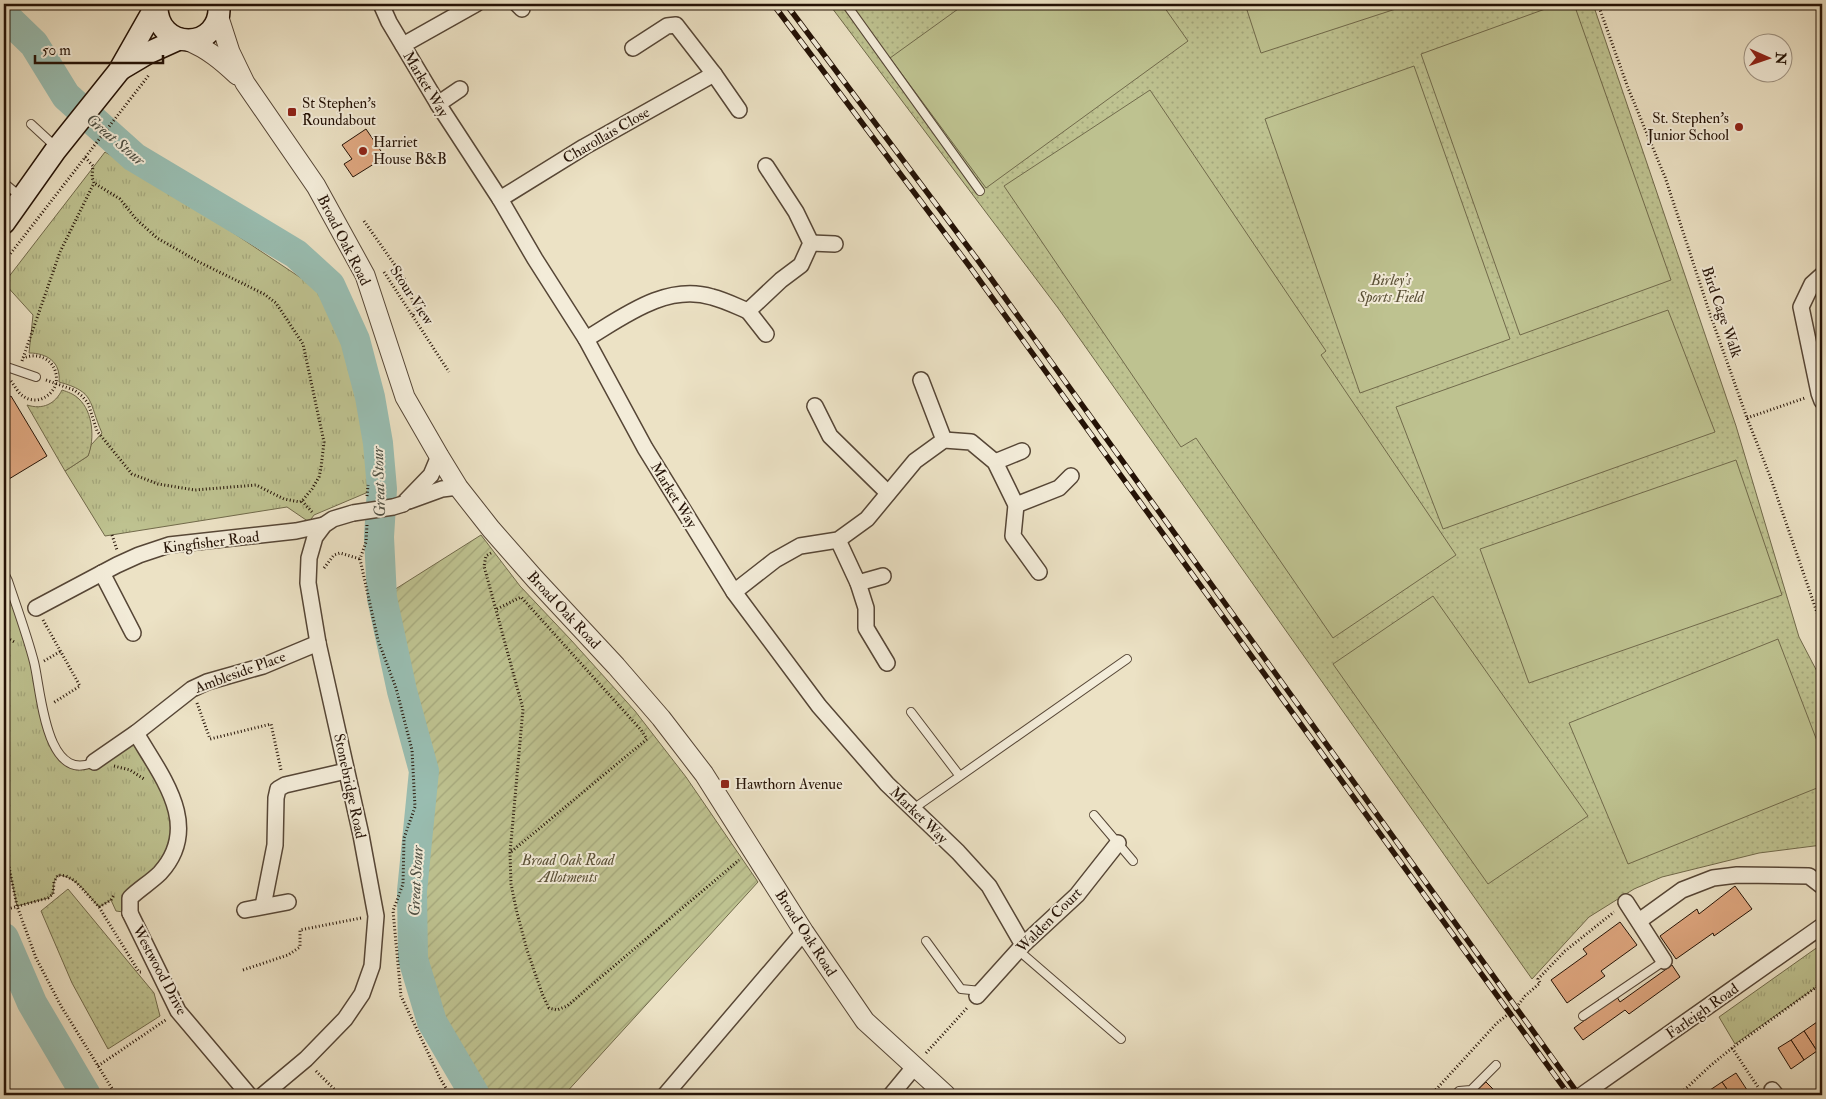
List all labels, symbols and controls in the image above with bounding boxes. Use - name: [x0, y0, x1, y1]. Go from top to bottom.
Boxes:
- scale bar: [35, 32, 162, 64]
- north arrow: [1744, 32, 1794, 82]
- text: 50 m: [42, 41, 71, 60]
- street label: Market Way: [398, 48, 453, 121]
- text: N: [1772, 51, 1789, 65]
- place label: St Stephen's Roundabout: [302, 94, 376, 130]
- street label: Charollais Close: [559, 103, 653, 168]
- marker: St Stephen's Roundabout: [286, 106, 298, 118]
- water label: Great Stour: [82, 109, 150, 171]
- place label: St. Stephen's Junior School: [1646, 109, 1729, 146]
- marker: St. Stephen's Junior School: [1733, 121, 1745, 133]
- place label: Harriet House B&B: [373, 133, 447, 169]
- marker: Harriet House B&B: [357, 145, 369, 157]
- street label: Broad Oak Road: [313, 192, 375, 289]
- street label: Stour View: [385, 262, 438, 329]
- street label: Bird Cage Walk: [1697, 264, 1746, 360]
- park label: Birley's Sports Field: [1357, 271, 1426, 307]
- water label: Great Stour: [368, 445, 390, 518]
- street label: Market Way: [646, 459, 701, 532]
- street label: Kingfisher Road: [162, 527, 261, 558]
- street label: Broad Oak Road: [523, 568, 605, 654]
- street label: Ambleside Place: [191, 647, 288, 698]
- street label: Stonebridge Road: [329, 732, 370, 841]
- place label: Hawthorn Avenue: [735, 775, 842, 794]
- marker: Hawthorn Avenue: [719, 778, 731, 790]
- street label: Market Way: [885, 783, 952, 848]
- water label: Great Stour: [404, 844, 428, 917]
- park label: Broad Oak Road Allotments: [521, 851, 616, 887]
- street label: Walden Court: [1012, 884, 1086, 958]
- street label: Broad Oak Road: [771, 886, 841, 981]
- street label: Westwood Drive: [128, 921, 191, 1018]
- street label: Farleigh Road: [1662, 979, 1743, 1043]

